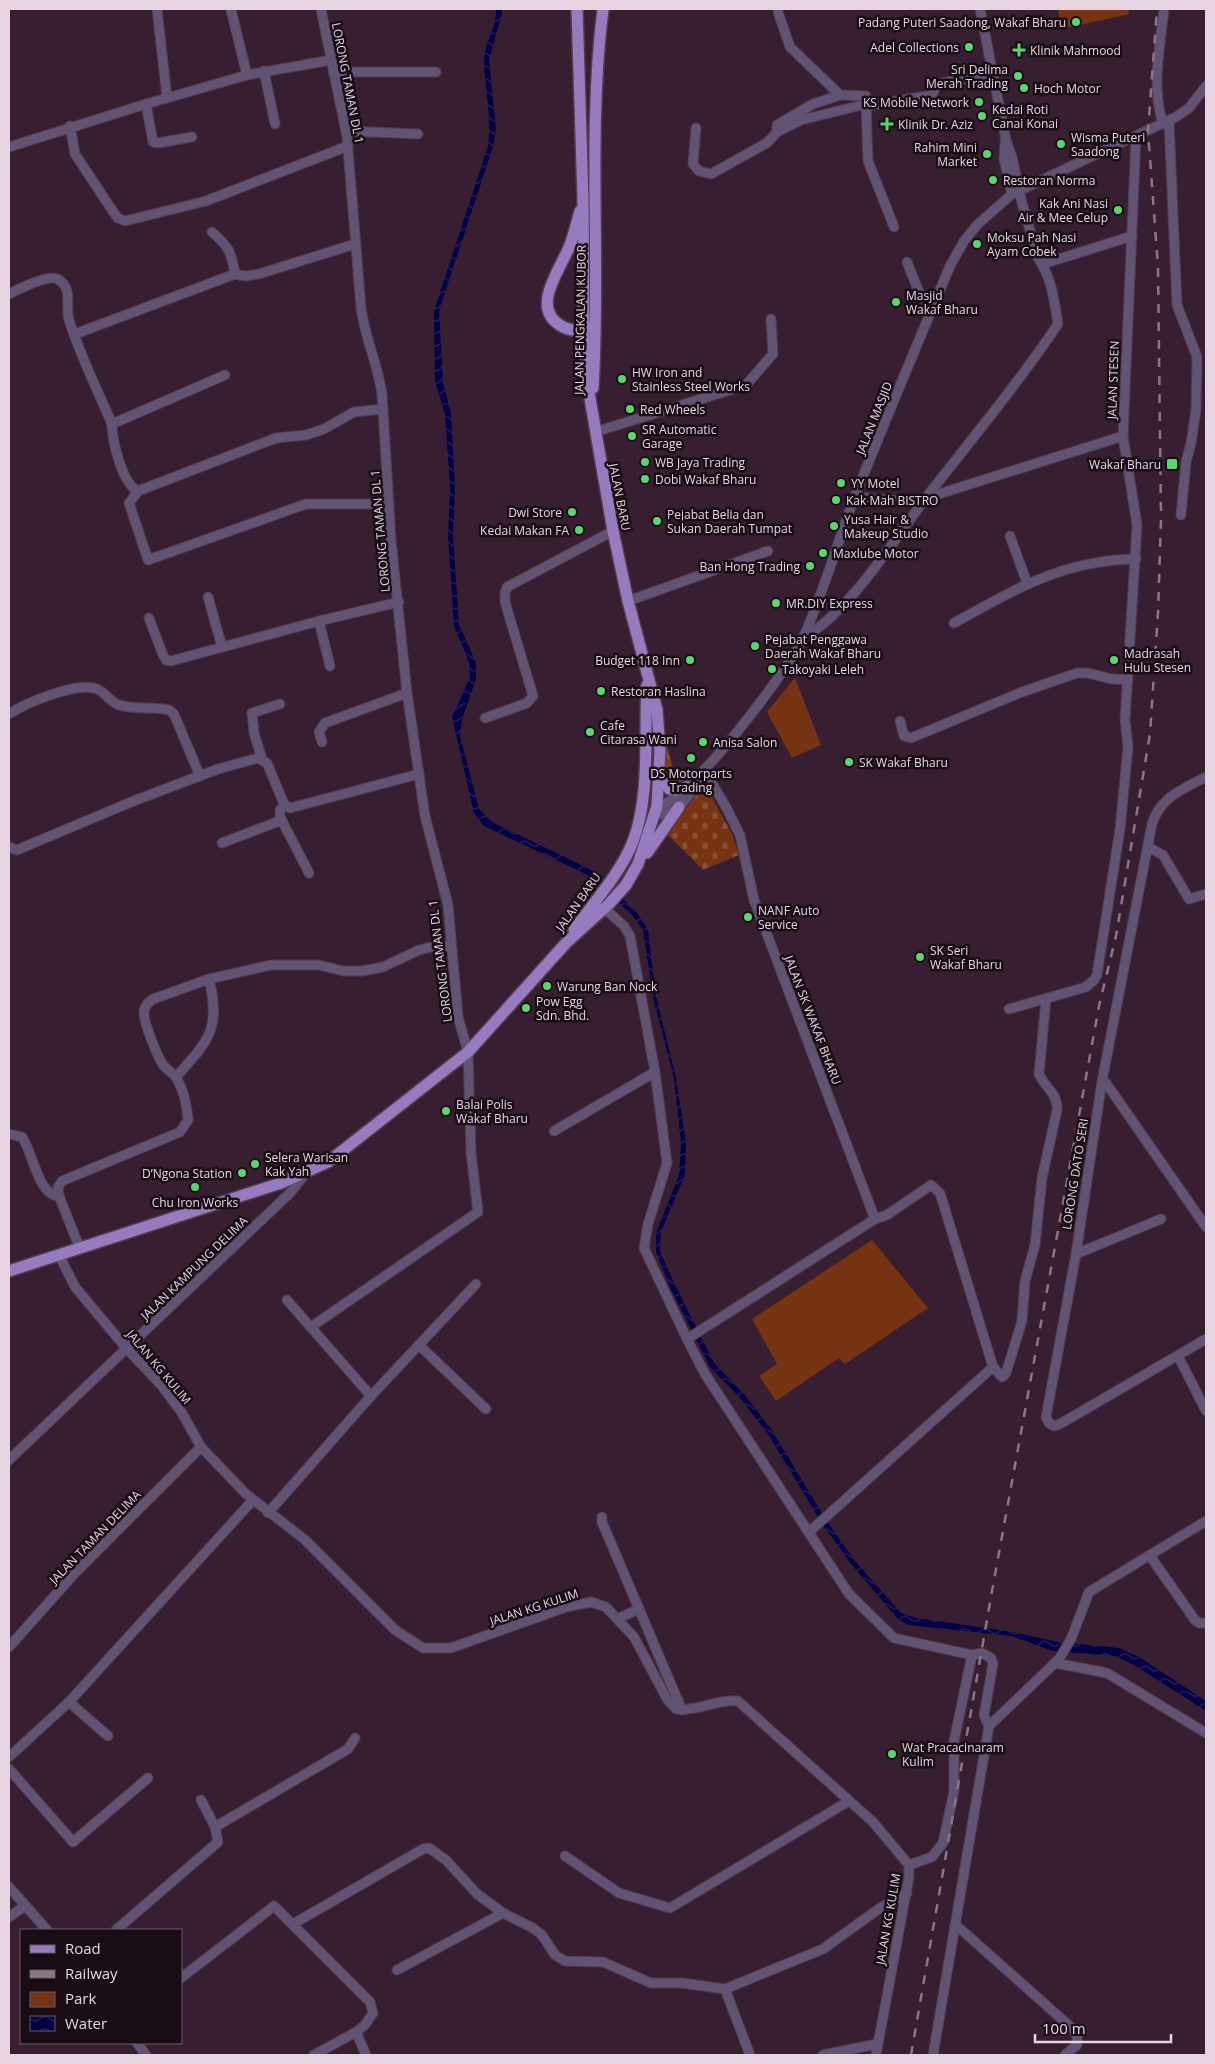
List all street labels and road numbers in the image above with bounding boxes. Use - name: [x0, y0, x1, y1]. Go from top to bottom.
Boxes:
- street label: LORONG TAMAN DL 1: [328, 21, 368, 145]
- street label: JALAN PENGKALAN KUBOR: [570, 244, 590, 396]
- street label: JALAN STESEN: [1103, 340, 1123, 421]
- street label: JALAN MASJID: [851, 379, 896, 458]
- street label: JALAN BARU: [605, 461, 635, 532]
- street label: LORONG TAMAN DL 1: [366, 469, 394, 593]
- street label: JALAN BARU: [551, 869, 605, 936]
- street label: LORONG TAMAN DL 1: [424, 899, 456, 1023]
- street label: JALAN SK WAKAF BHARU: [780, 952, 846, 1087]
- street label: LORONG DATO SERI: [1058, 1117, 1092, 1231]
- street label: JALAN KAMPUNG DELIMA: [136, 1212, 252, 1324]
- street label: JALAN KG KULIM: [122, 1325, 195, 1408]
- street label: JALAN TAMAN DELIMA: [45, 1486, 145, 1589]
- street label: JALAN KG KULIM: [486, 1585, 581, 1630]
- street label: JALAN KG KULIM: [871, 1872, 904, 1967]

